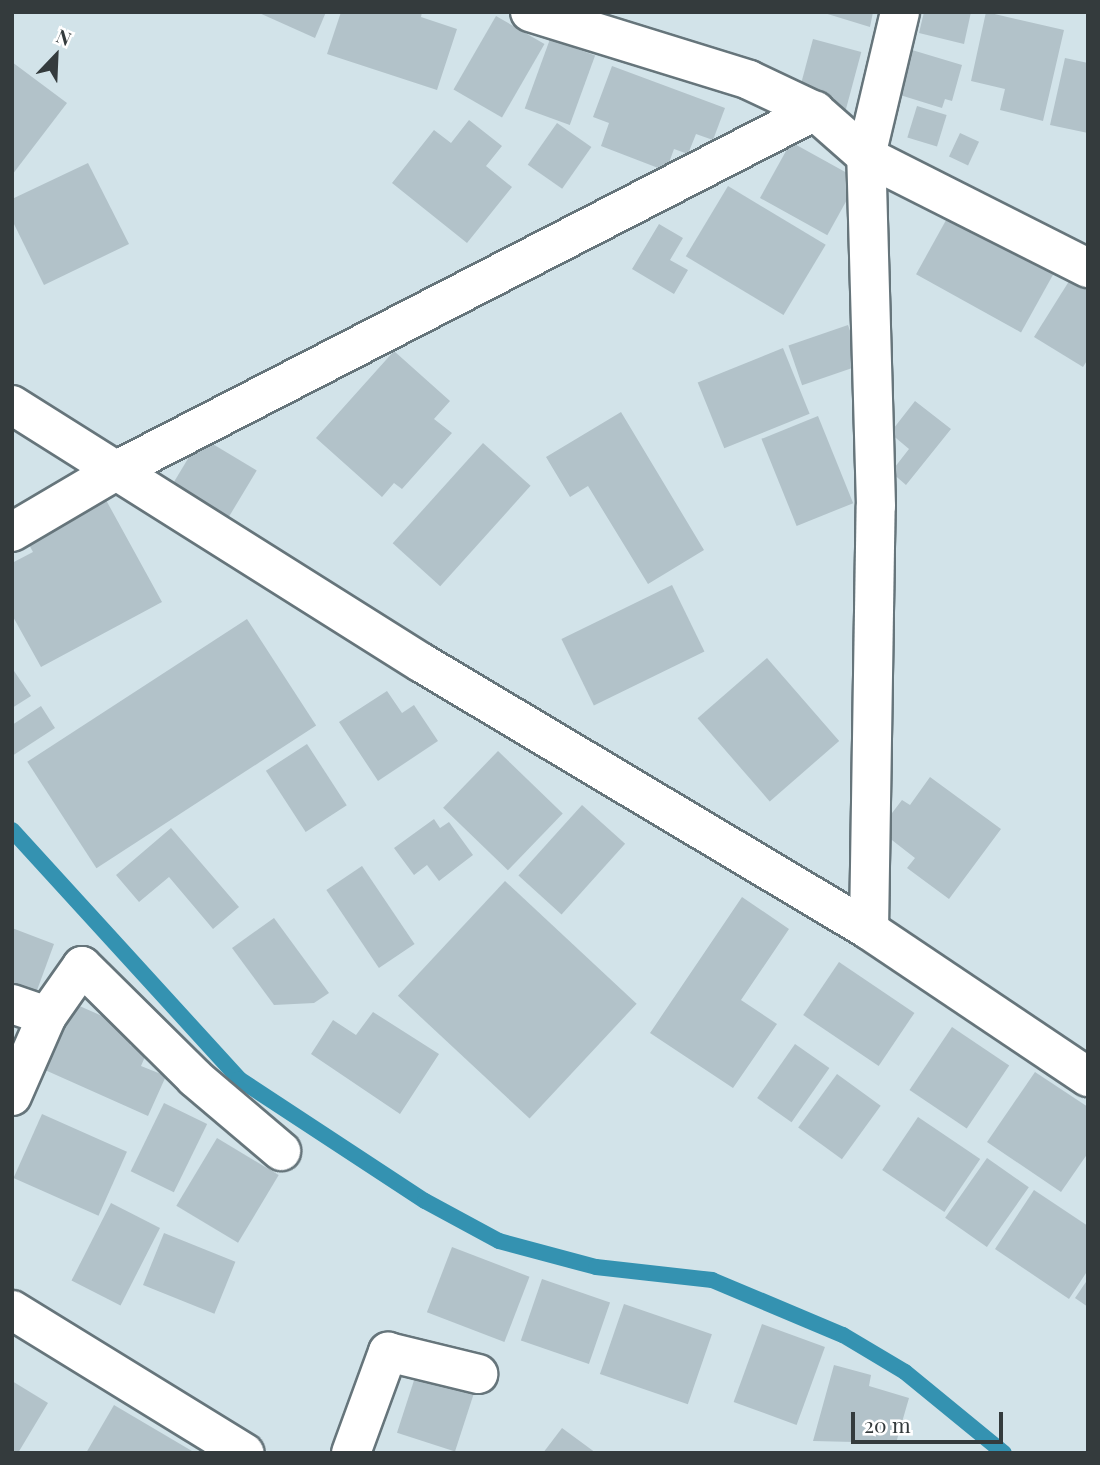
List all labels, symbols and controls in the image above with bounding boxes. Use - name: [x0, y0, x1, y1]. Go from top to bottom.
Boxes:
- north arrow: [21, 21, 91, 91]
- text: N: [53, 22, 76, 51]
- scale bar: [855, 1398, 1007, 1442]
- text: 20 m: [864, 1410, 911, 1438]

